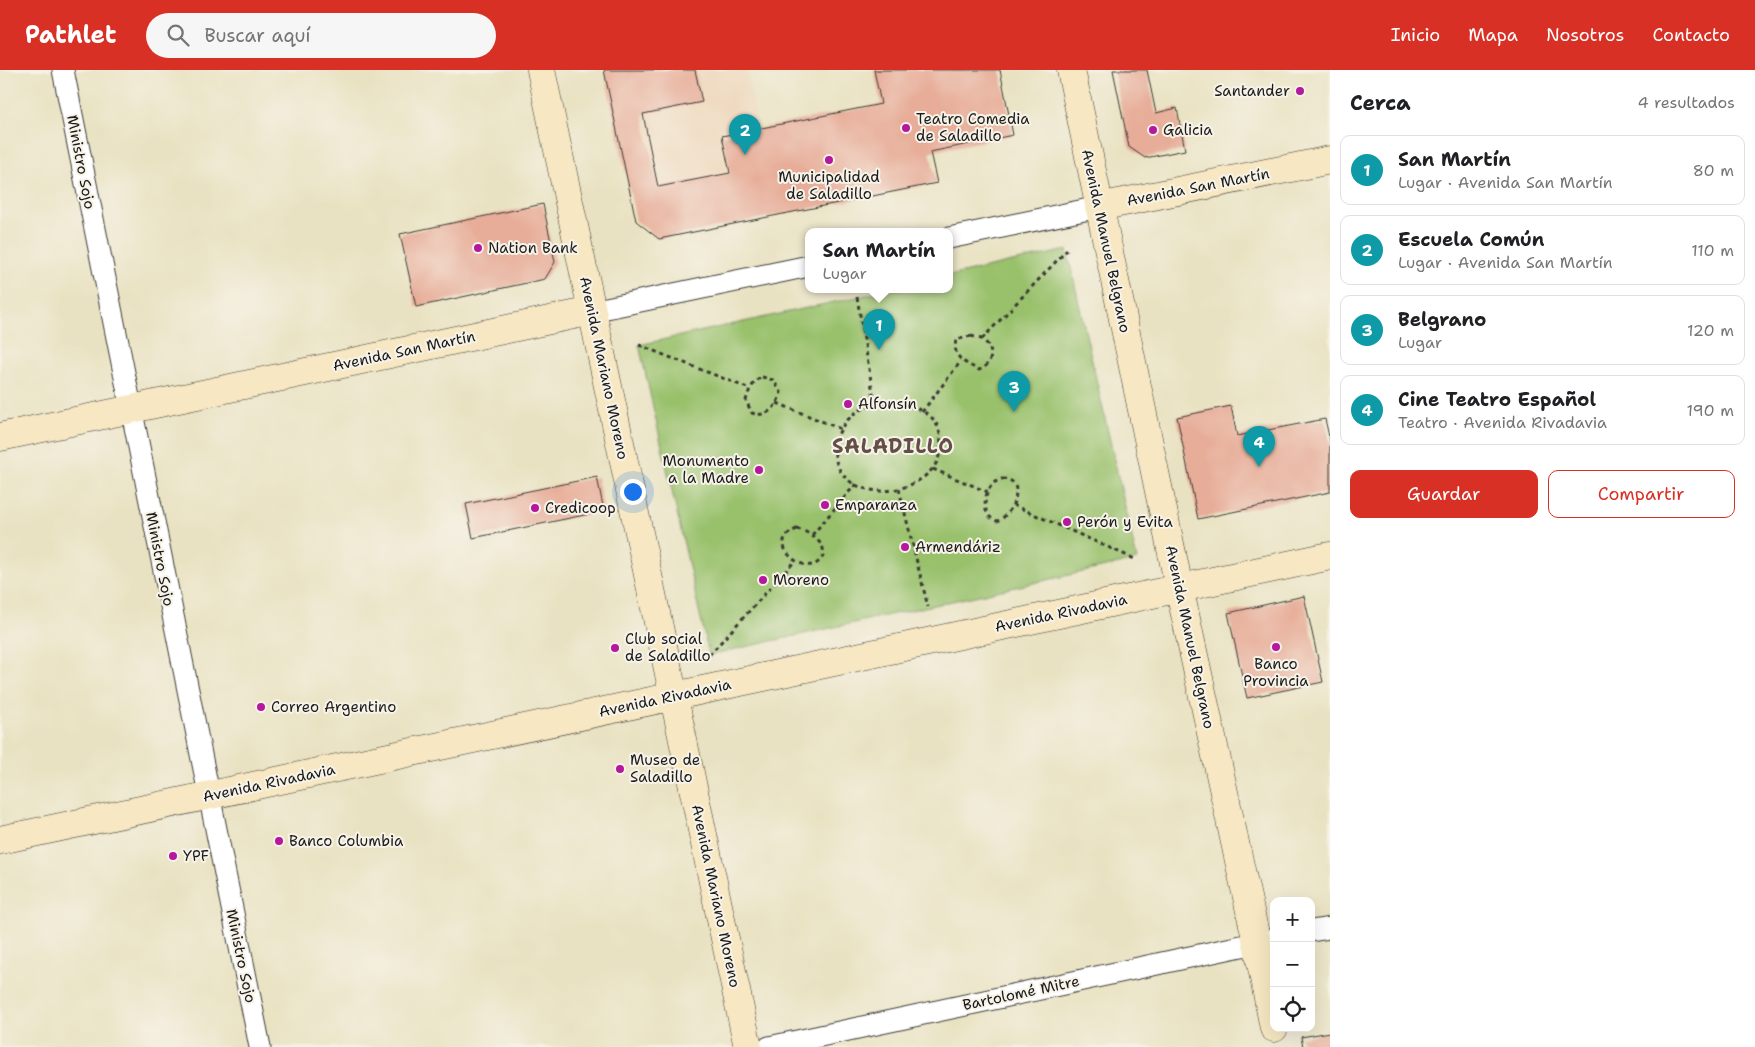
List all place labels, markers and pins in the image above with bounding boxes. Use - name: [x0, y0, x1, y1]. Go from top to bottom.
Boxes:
- place label: Santander: [1214, 81, 1290, 101]
- marker: Santander: [1294, 85, 1306, 97]
- place label: Teatro Comedia de Saladillo: [916, 109, 1030, 146]
- pin: 2: [729, 114, 761, 155]
- place label: Galicia: [1163, 120, 1213, 140]
- marker: Teatro Comedia de Saladillo: [900, 122, 912, 134]
- marker: Galicia: [1147, 124, 1159, 136]
- marker: Municipalidad de Saladillo: [823, 154, 835, 166]
- place label: Municipalidad de Saladillo: [778, 167, 880, 204]
- place label: Nation Bank: [488, 238, 578, 258]
- marker: Nation Bank: [472, 242, 484, 254]
- pin: 1: [863, 309, 895, 350]
- pin: 3: [998, 371, 1030, 412]
- place label: Alfonsín: [858, 394, 917, 414]
- marker: Alfonsín: [842, 398, 854, 410]
- pin: 4: [1243, 426, 1275, 467]
- place label: Monumento a la Madre: [663, 451, 749, 488]
- marker: Monumento a la Madre: [753, 464, 765, 476]
- place label: Emparanza: [835, 495, 918, 515]
- place label: Credicoop: [545, 498, 616, 518]
- marker: Emparanza: [819, 499, 831, 511]
- marker: Credicoop: [529, 502, 541, 514]
- place label: Perón y Evita: [1077, 512, 1173, 532]
- marker: Perón y Evita: [1061, 516, 1073, 528]
- place label: Armendáriz: [915, 537, 1001, 557]
- marker: Armendáriz: [899, 541, 911, 553]
- place label: Moreno: [773, 570, 829, 590]
- marker: Moreno: [757, 574, 769, 586]
- place label: Club social de Saladillo: [625, 629, 710, 666]
- marker: Banco Provincia: [1270, 641, 1282, 653]
- marker: Club social de Saladillo: [609, 642, 621, 654]
- place label: Banco Provincia: [1243, 654, 1309, 691]
- place label: Correo Argentino: [271, 697, 396, 717]
- marker: Correo Argentino: [255, 701, 267, 713]
- place label: Museo de Saladillo: [630, 750, 700, 787]
- marker: Museo de Saladillo: [614, 763, 626, 775]
- place label: Banco Columbia: [289, 831, 404, 851]
- marker: Banco Columbia: [273, 835, 285, 847]
- place label: YPF: [183, 846, 209, 866]
- marker: YPF: [167, 850, 179, 862]

